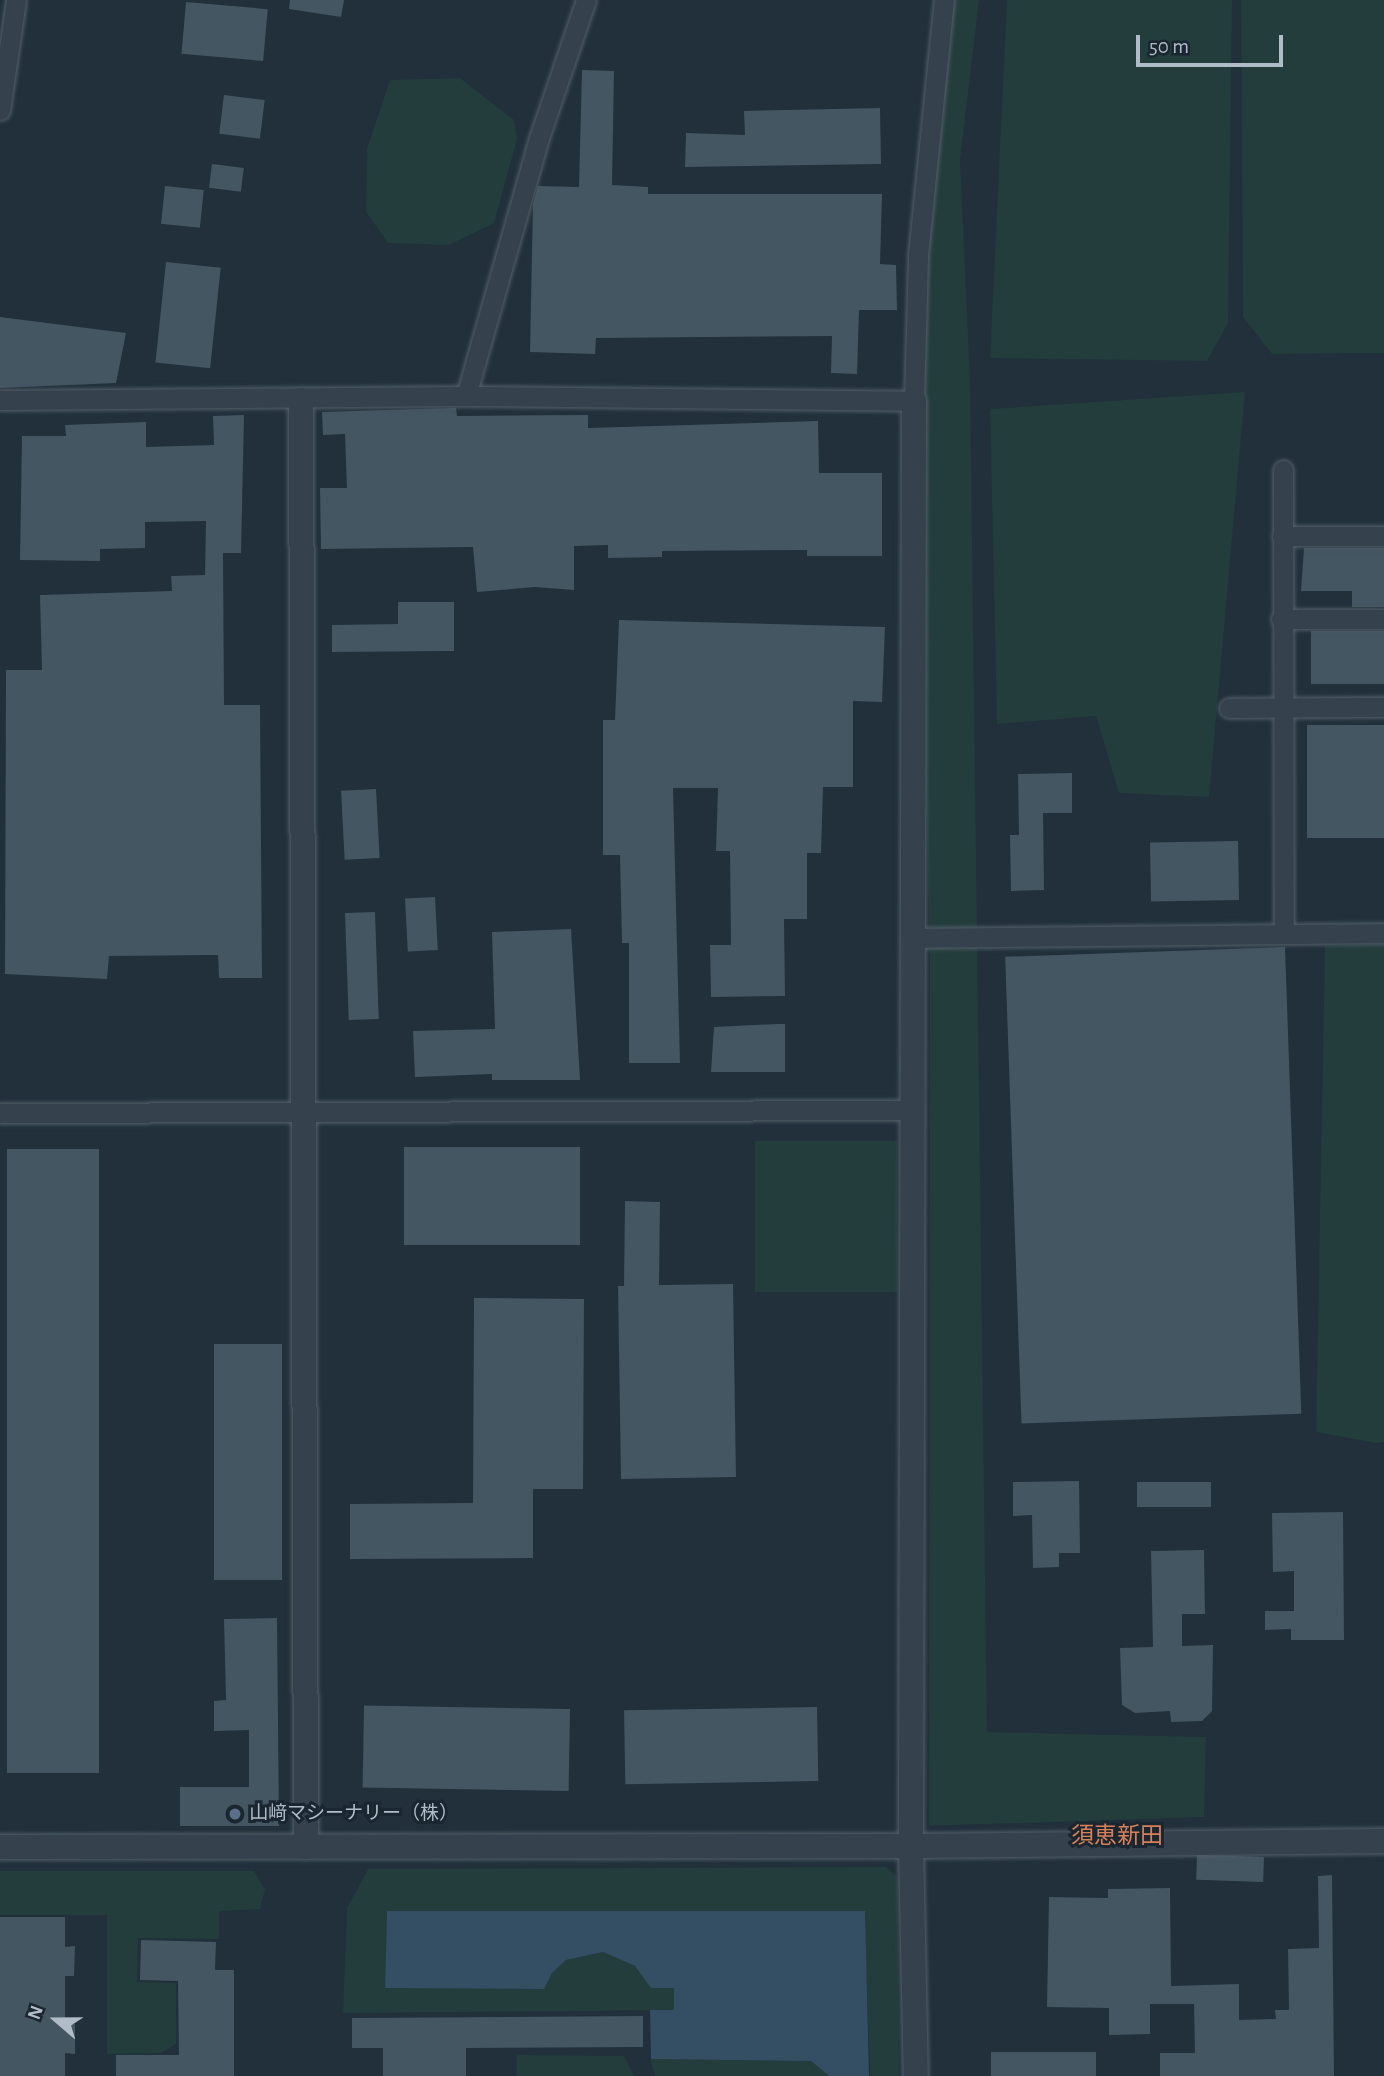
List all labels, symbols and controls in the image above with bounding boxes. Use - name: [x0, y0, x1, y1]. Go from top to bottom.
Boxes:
- scale bar: [1139, 21, 1286, 65]
- text: 50 m: [1149, 36, 1189, 57]
- place label: 山﨑マシーナリー（株）: [249, 1803, 458, 1825]
- marker: 山﨑マシーナリー（株）: [227, 1806, 243, 1822]
- district label: 須恵新田: [1071, 1823, 1163, 1851]
- north arrow: [21, 1985, 91, 2055]
- text: N: [25, 2003, 47, 2022]

